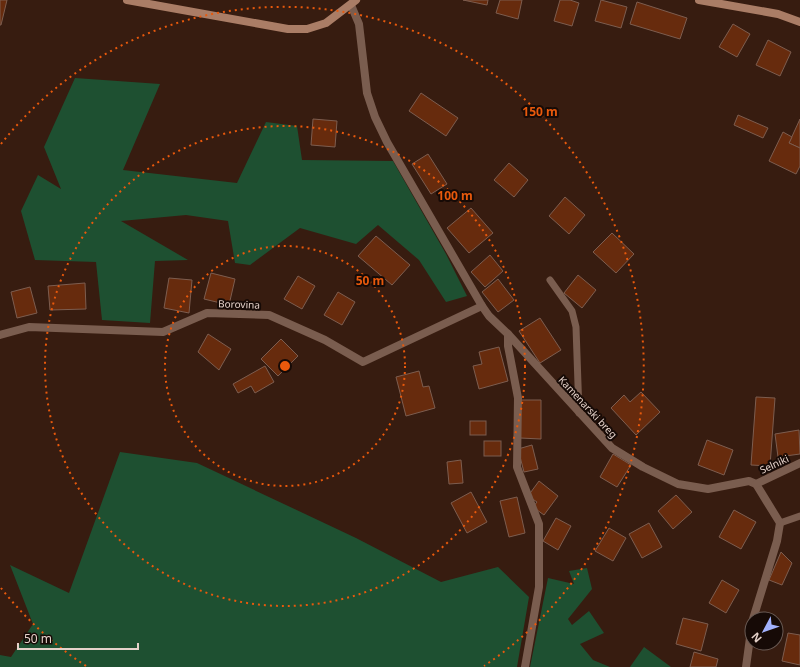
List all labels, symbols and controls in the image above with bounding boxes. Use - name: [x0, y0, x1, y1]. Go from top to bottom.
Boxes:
- text: 150 m: [522, 103, 558, 120]
- text: 100 m: [437, 187, 473, 204]
- text: 50 m: [356, 272, 384, 289]
- street label: Borovina: [218, 296, 260, 312]
- centre of rings: [278, 359, 292, 373]
- street label: Kamenarski breg: [556, 373, 620, 441]
- street label: Selniki: [757, 451, 791, 477]
- north arrow: [744, 611, 784, 651]
- scale bar: [18, 625, 138, 651]
- text: 50 m: [24, 630, 52, 647]
- text: N: [747, 630, 765, 646]

